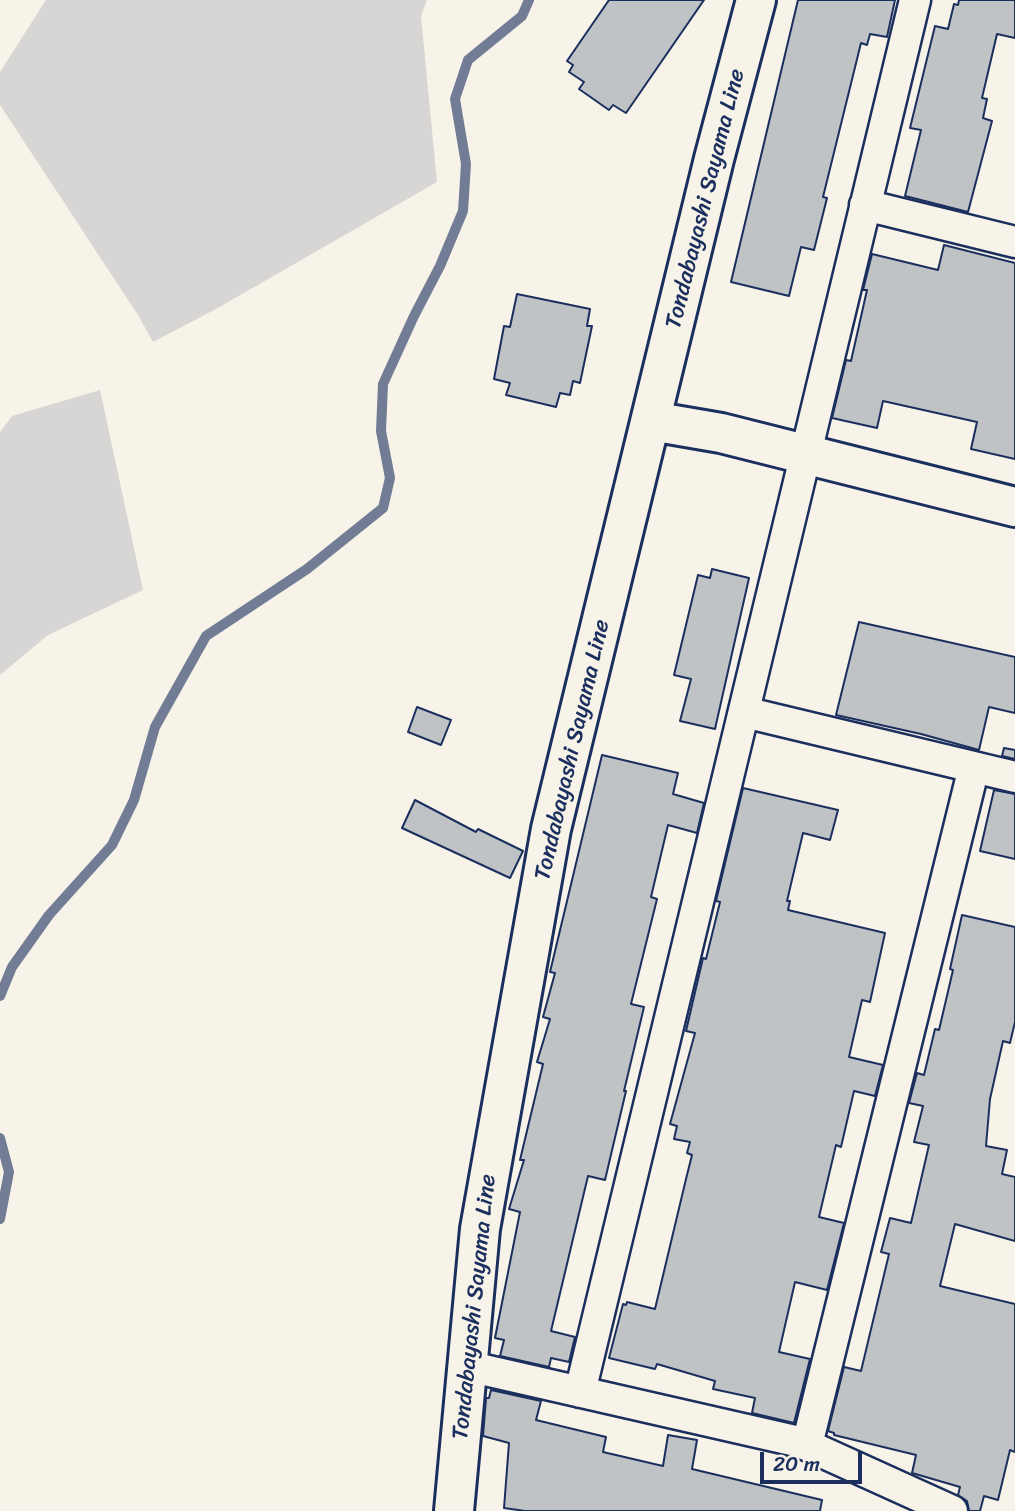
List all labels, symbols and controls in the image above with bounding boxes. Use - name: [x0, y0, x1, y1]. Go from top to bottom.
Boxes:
- street label: Tondabayashi Sayama Line: [660, 66, 752, 332]
- street label: Tondabayashi Sayama Line: [530, 617, 616, 883]
- street label: Tondabayashi Sayama Line: [447, 1173, 503, 1441]
- scale bar: [763, 1438, 864, 1482]
- text: 20 m: [773, 1445, 820, 1483]

